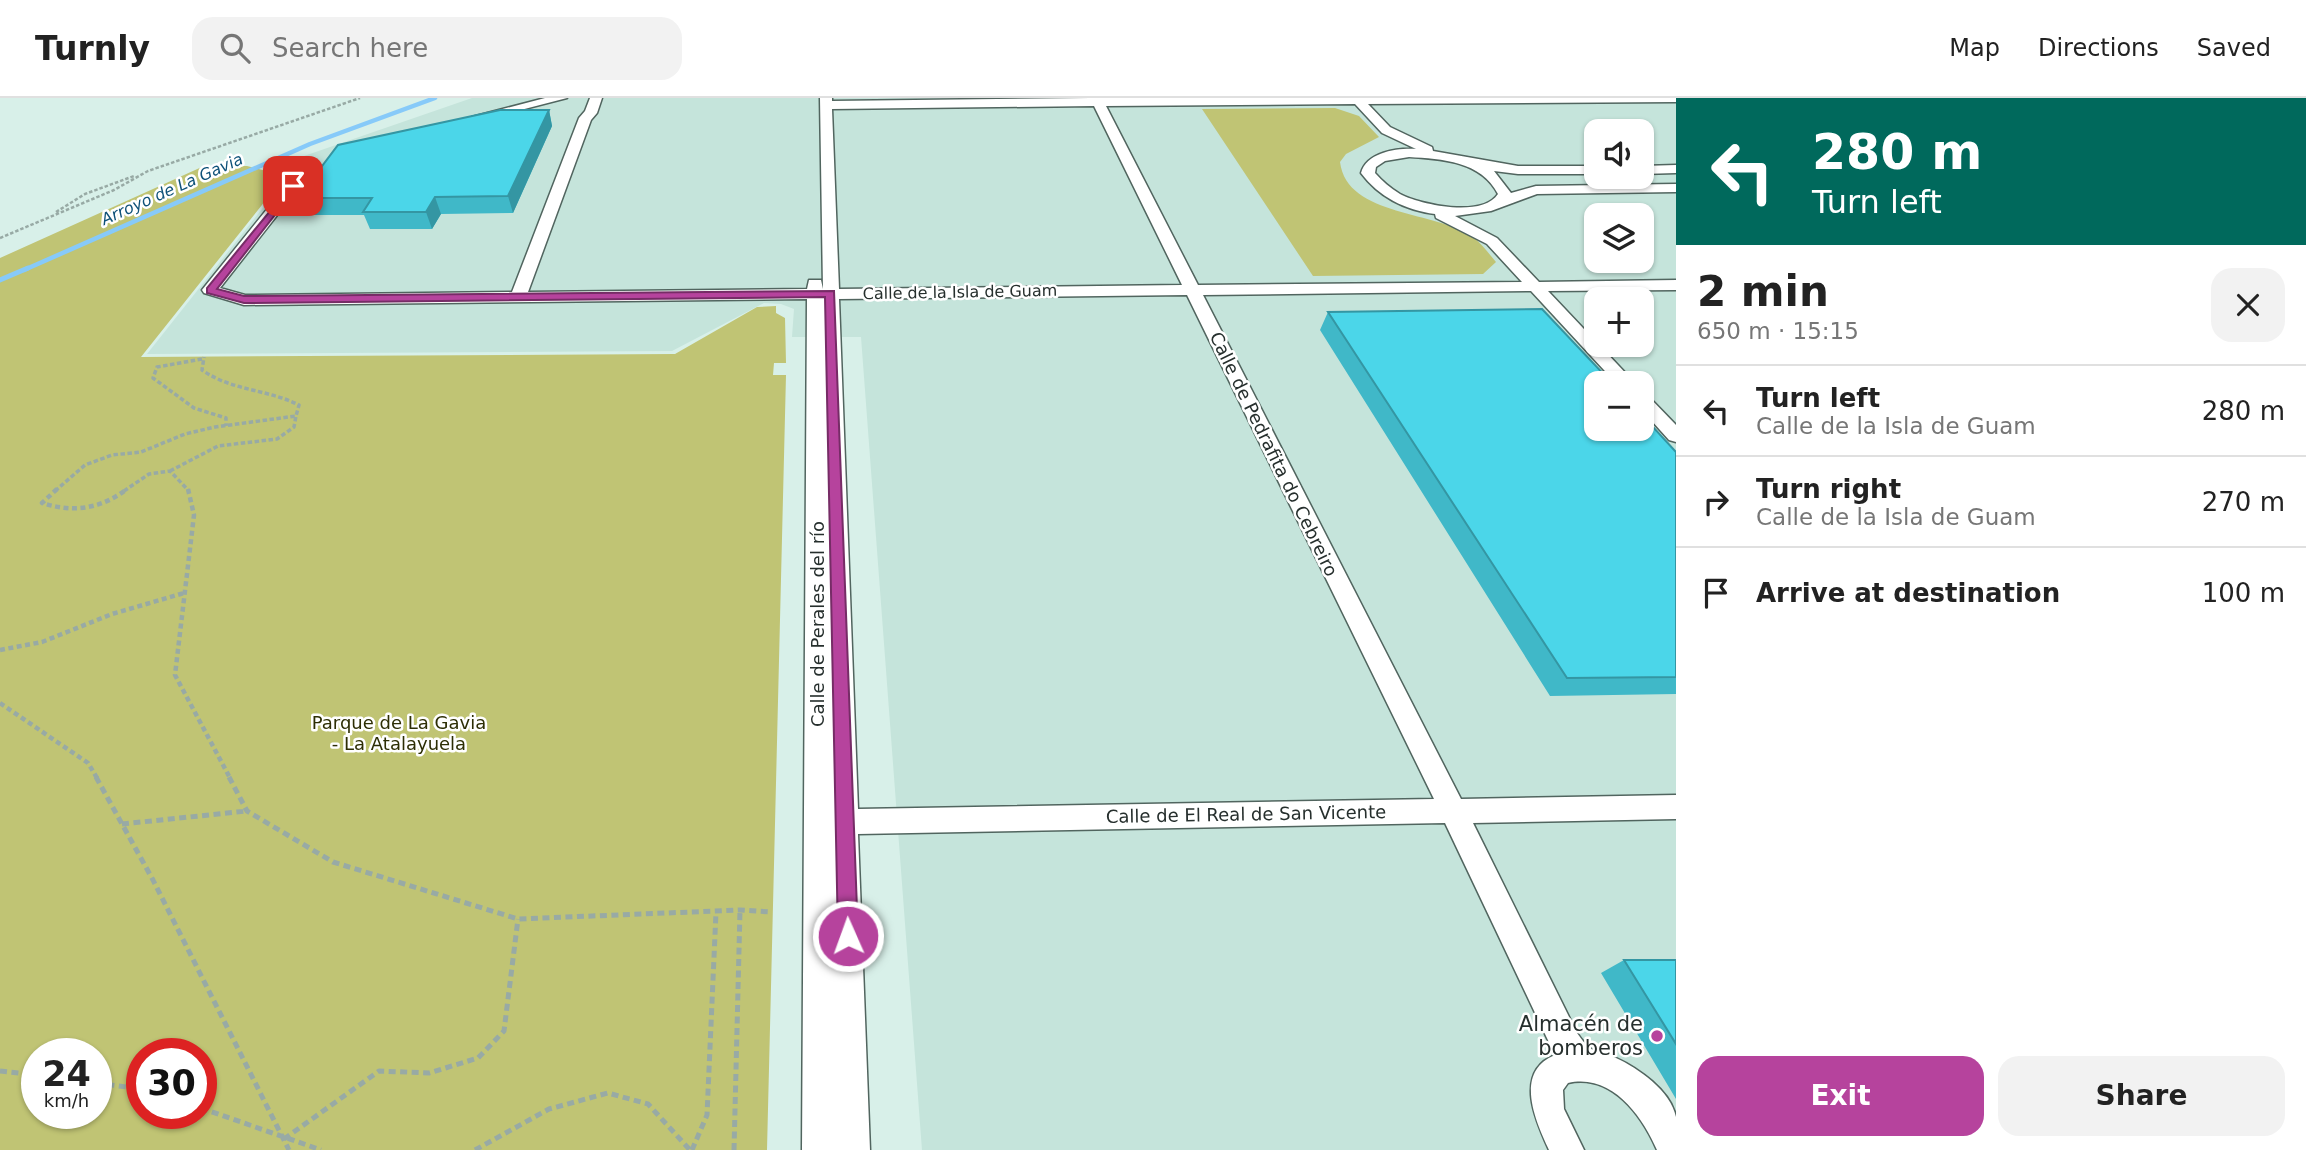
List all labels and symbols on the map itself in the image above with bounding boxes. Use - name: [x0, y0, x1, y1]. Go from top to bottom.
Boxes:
- water label: Arroyo de La Gavia: [97, 149, 246, 229]
- pin: [263, 156, 323, 216]
- street label: Calle de la Isla de Guam: [863, 281, 1057, 303]
- street label: Calle de Pedrafita do Cebreiro: [1206, 328, 1342, 580]
- street label: Calle de Perales del río: [807, 521, 828, 727]
- park label: Parque de La Gavia - La Atalayuela: [312, 712, 486, 754]
- street label: Calle de El Real de San Vicente: [1106, 801, 1386, 827]
- position arrow: [811, 899, 885, 973]
- place label: Almacén de bomberos: [1519, 1012, 1643, 1060]
- marker: Almacén de bomberos: [1649, 1028, 1665, 1044]
- speed limit sign: 30: [126, 1038, 217, 1129]

